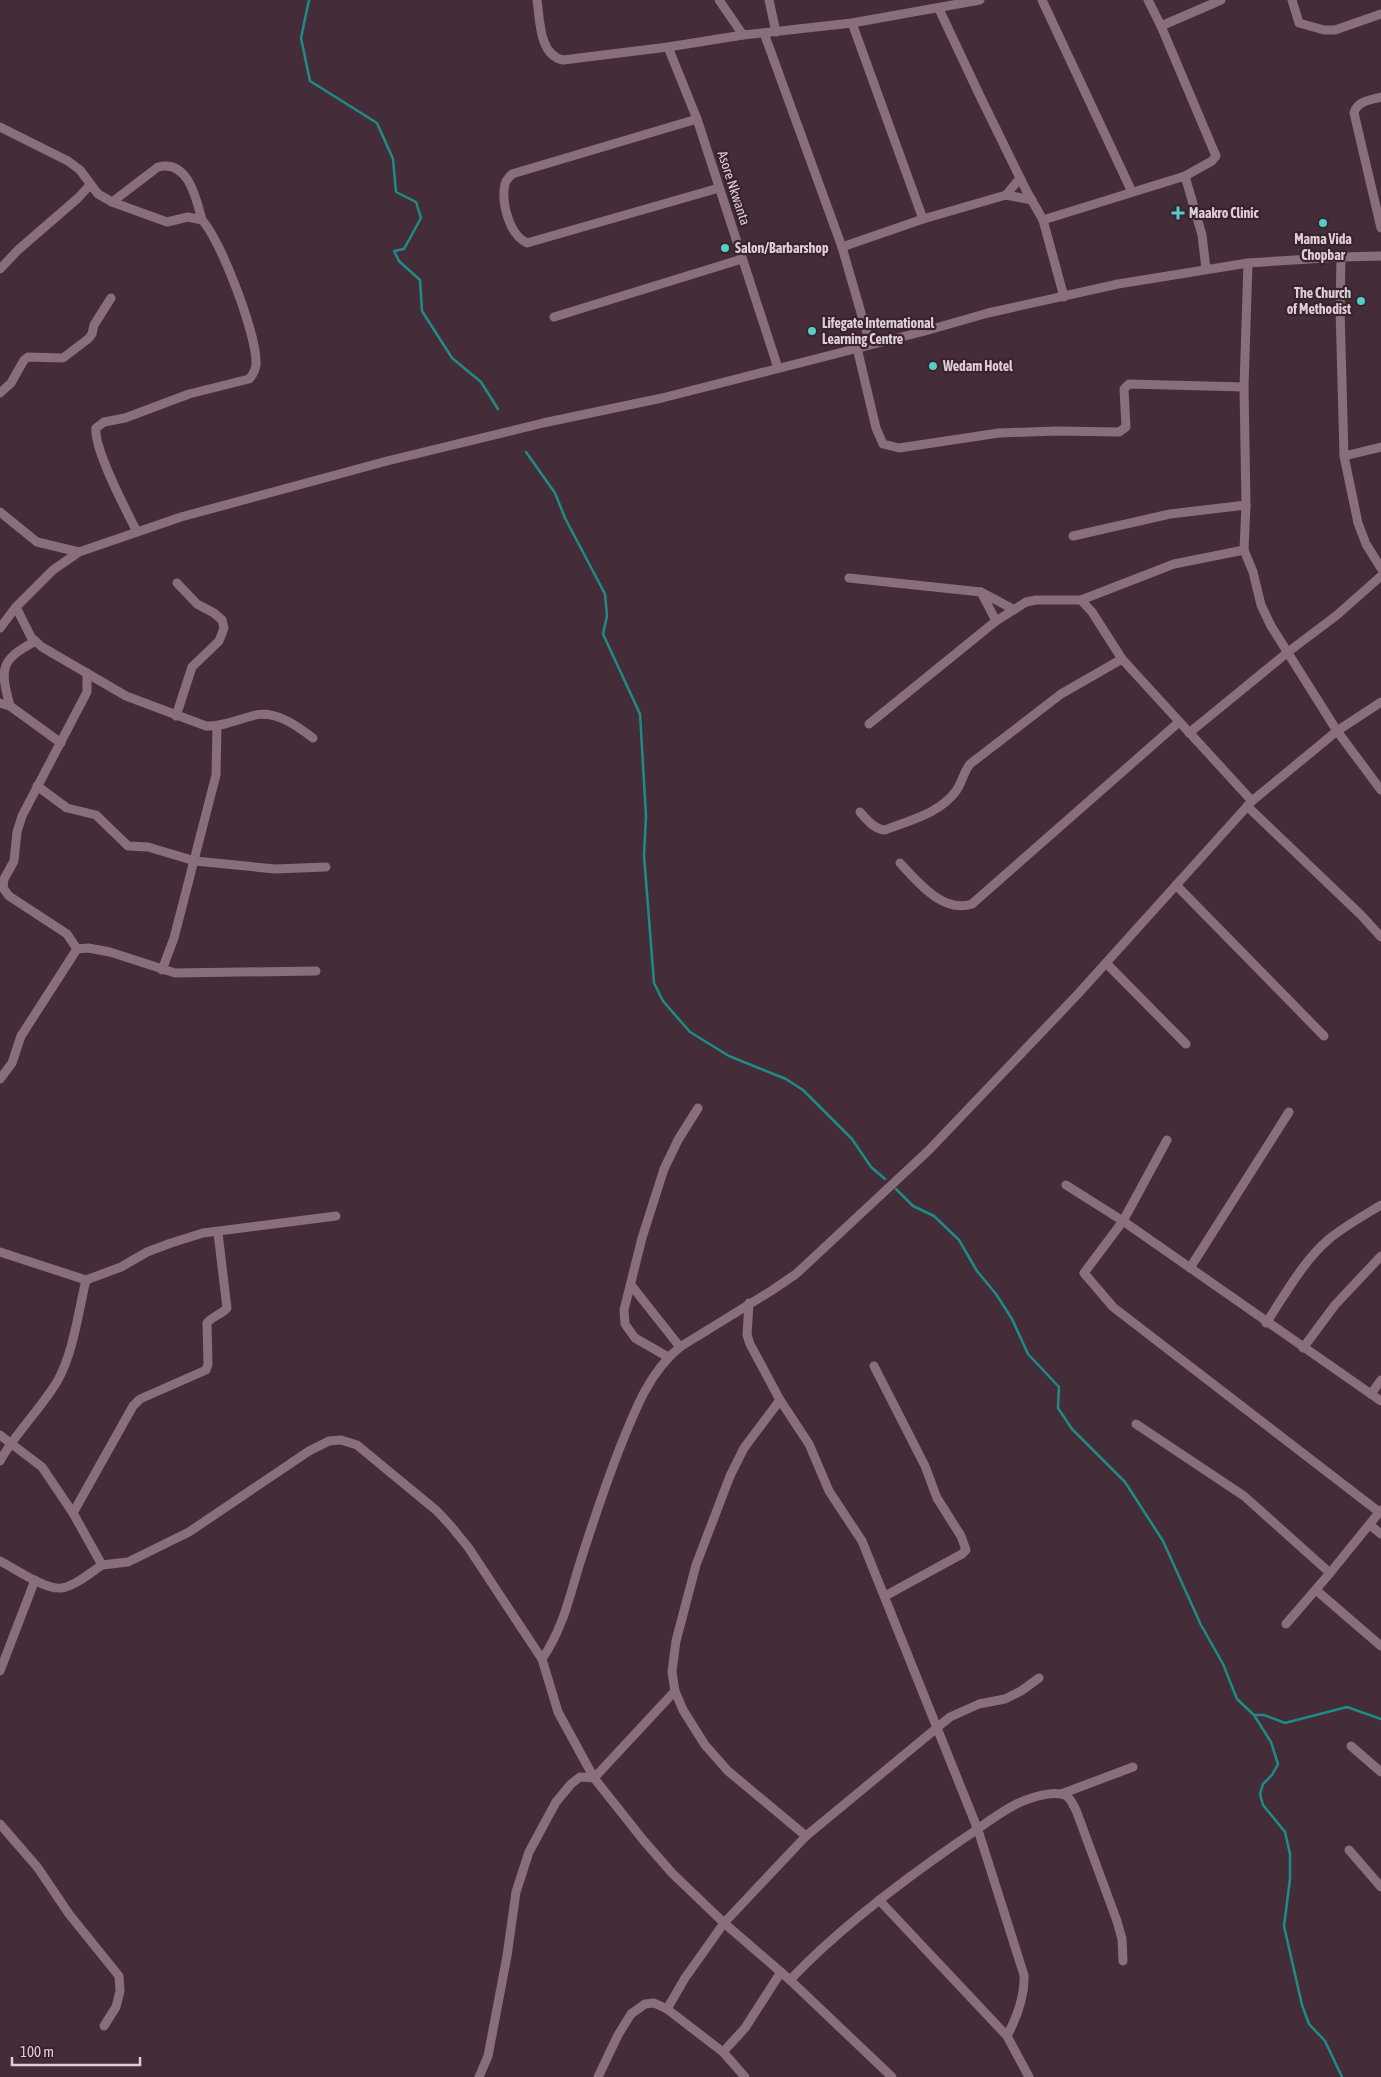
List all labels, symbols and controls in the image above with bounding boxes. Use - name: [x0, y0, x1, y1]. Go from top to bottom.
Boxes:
- street label: Asore Nkwanta: [714, 149, 754, 227]
- place label: Maakro Clinic: [1189, 205, 1259, 221]
- marker: Maakro Clinic: [1171, 206, 1185, 220]
- marker: Mama Vida Chopbar: [1317, 217, 1329, 229]
- place label: Mama Vida Chopbar: [1294, 231, 1352, 263]
- place label: Salon/Barbarshop: [735, 240, 829, 256]
- marker: Salon/Barbarshop: [719, 242, 731, 254]
- place label: The Church of Methodist: [1287, 285, 1351, 317]
- marker: The Church of Methodist: [1355, 295, 1367, 307]
- place label: Lifegate International Learning Centre: [822, 315, 934, 347]
- marker: Lifegate International Learning Centre: [806, 325, 818, 337]
- place label: Wedam Hotel: [942, 358, 1013, 374]
- marker: Wedam Hotel: [927, 360, 939, 372]
- scale bar: [12, 2034, 140, 2066]
- text: 100 m: [20, 2043, 54, 2060]

